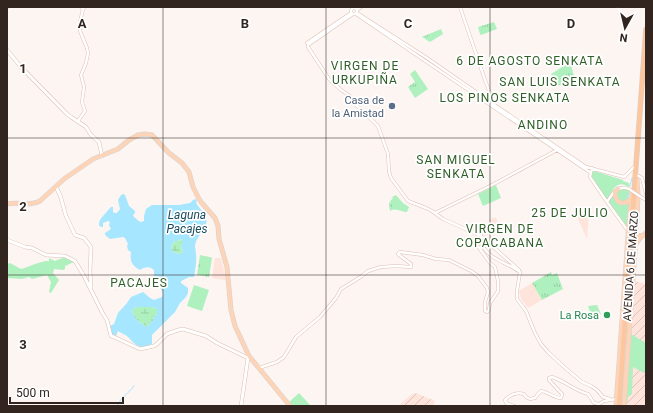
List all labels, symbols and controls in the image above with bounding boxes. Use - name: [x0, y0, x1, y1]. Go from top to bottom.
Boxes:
- north arrow: [605, 8, 645, 48]
- text: A: [78, 16, 87, 31]
- text: B: [241, 16, 249, 31]
- text: C: [404, 16, 413, 31]
- text: D: [567, 16, 575, 31]
- text: N: [619, 30, 628, 44]
- district label: 6 DE AGOSTO SENKATA: [456, 54, 604, 68]
- district label: VIRGEN DE URKUPIÑA: [331, 59, 399, 87]
- text: 1: [19, 61, 27, 76]
- district label: SAN LUIS SENKATA: [499, 75, 621, 89]
- district label: LOS PINOS SENKATA: [440, 91, 570, 105]
- place label: Casa de la Amistad: [332, 94, 384, 120]
- marker: Casa de la Amistad: [387, 101, 397, 111]
- district label: ANDINO: [518, 118, 568, 132]
- district label: SAN MIGUEL SENKATA: [416, 153, 496, 181]
- text: 2: [19, 199, 27, 214]
- district label: 25 DE JULIO: [531, 206, 609, 220]
- water label: Laguna Pacajes: [167, 208, 208, 236]
- street label: AVENIDA 6 DE MARZO: [621, 210, 641, 322]
- district label: VIRGEN DE COPACABANA: [456, 222, 544, 250]
- district label: PACAJES: [110, 276, 168, 290]
- place label: La Rosa: [560, 309, 599, 322]
- marker: La Rosa: [602, 310, 612, 320]
- text: 3: [19, 337, 27, 352]
- scale bar: [10, 379, 123, 405]
- text: 500 m: [16, 386, 50, 400]

